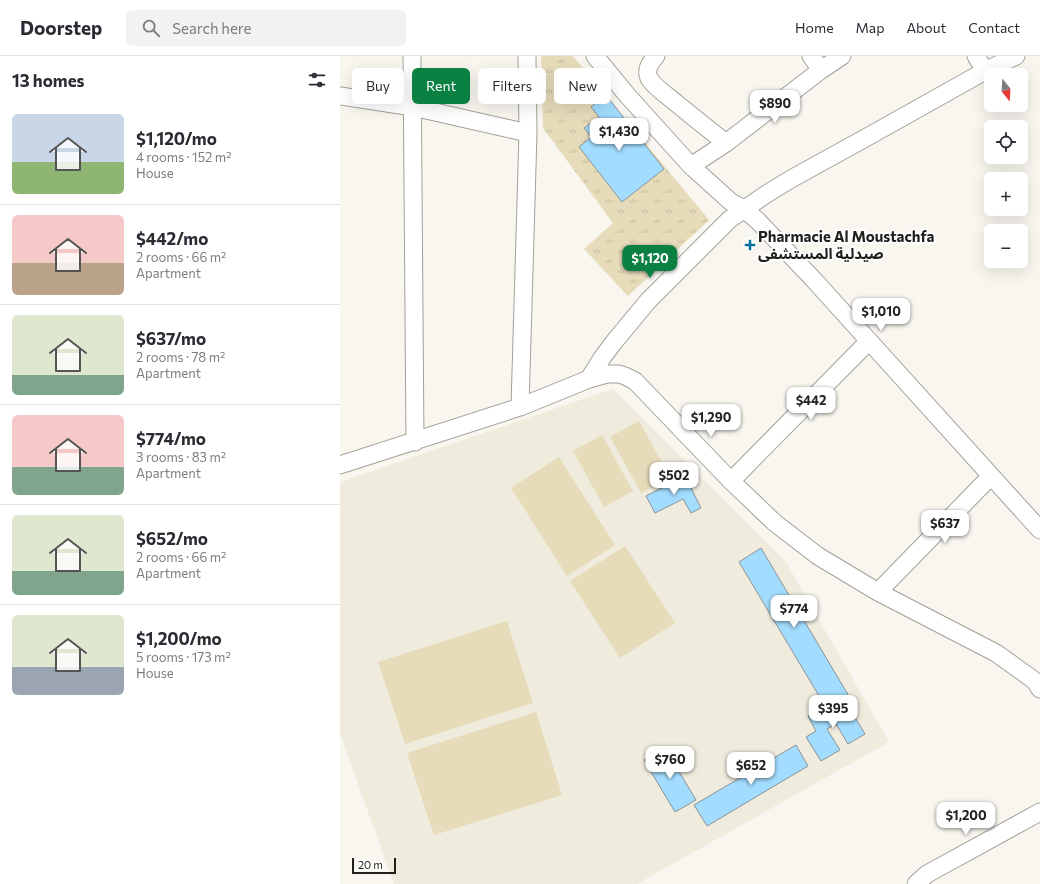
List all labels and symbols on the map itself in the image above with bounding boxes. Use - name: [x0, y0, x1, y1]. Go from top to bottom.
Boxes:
- north arrow: [984, 68, 1028, 112]
- pin: $890: [751, 90, 799, 124]
- pin: $1,430: [586, 118, 652, 152]
- place label: Pharmacie Al Moustachfa صيدلية المستشفى: [758, 227, 934, 263]
- marker: Pharmacie Al Moustachfa صيدلية المستشفى: [745, 240, 755, 250]
- pin: $1,120: [617, 245, 683, 279]
- pin: $1,010: [848, 298, 914, 332]
- pin: $442: [787, 387, 835, 421]
- pin: $1,290: [678, 404, 744, 438]
- pin: $502: [650, 462, 698, 496]
- pin: $637: [921, 510, 969, 544]
- pin: $774: [770, 595, 818, 629]
- pin: $395: [809, 695, 857, 729]
- pin: $760: [646, 746, 694, 780]
- pin: $652: [727, 752, 775, 786]
- pin: $1,200: [933, 802, 999, 836]
- scale bar: [352, 856, 396, 875]

